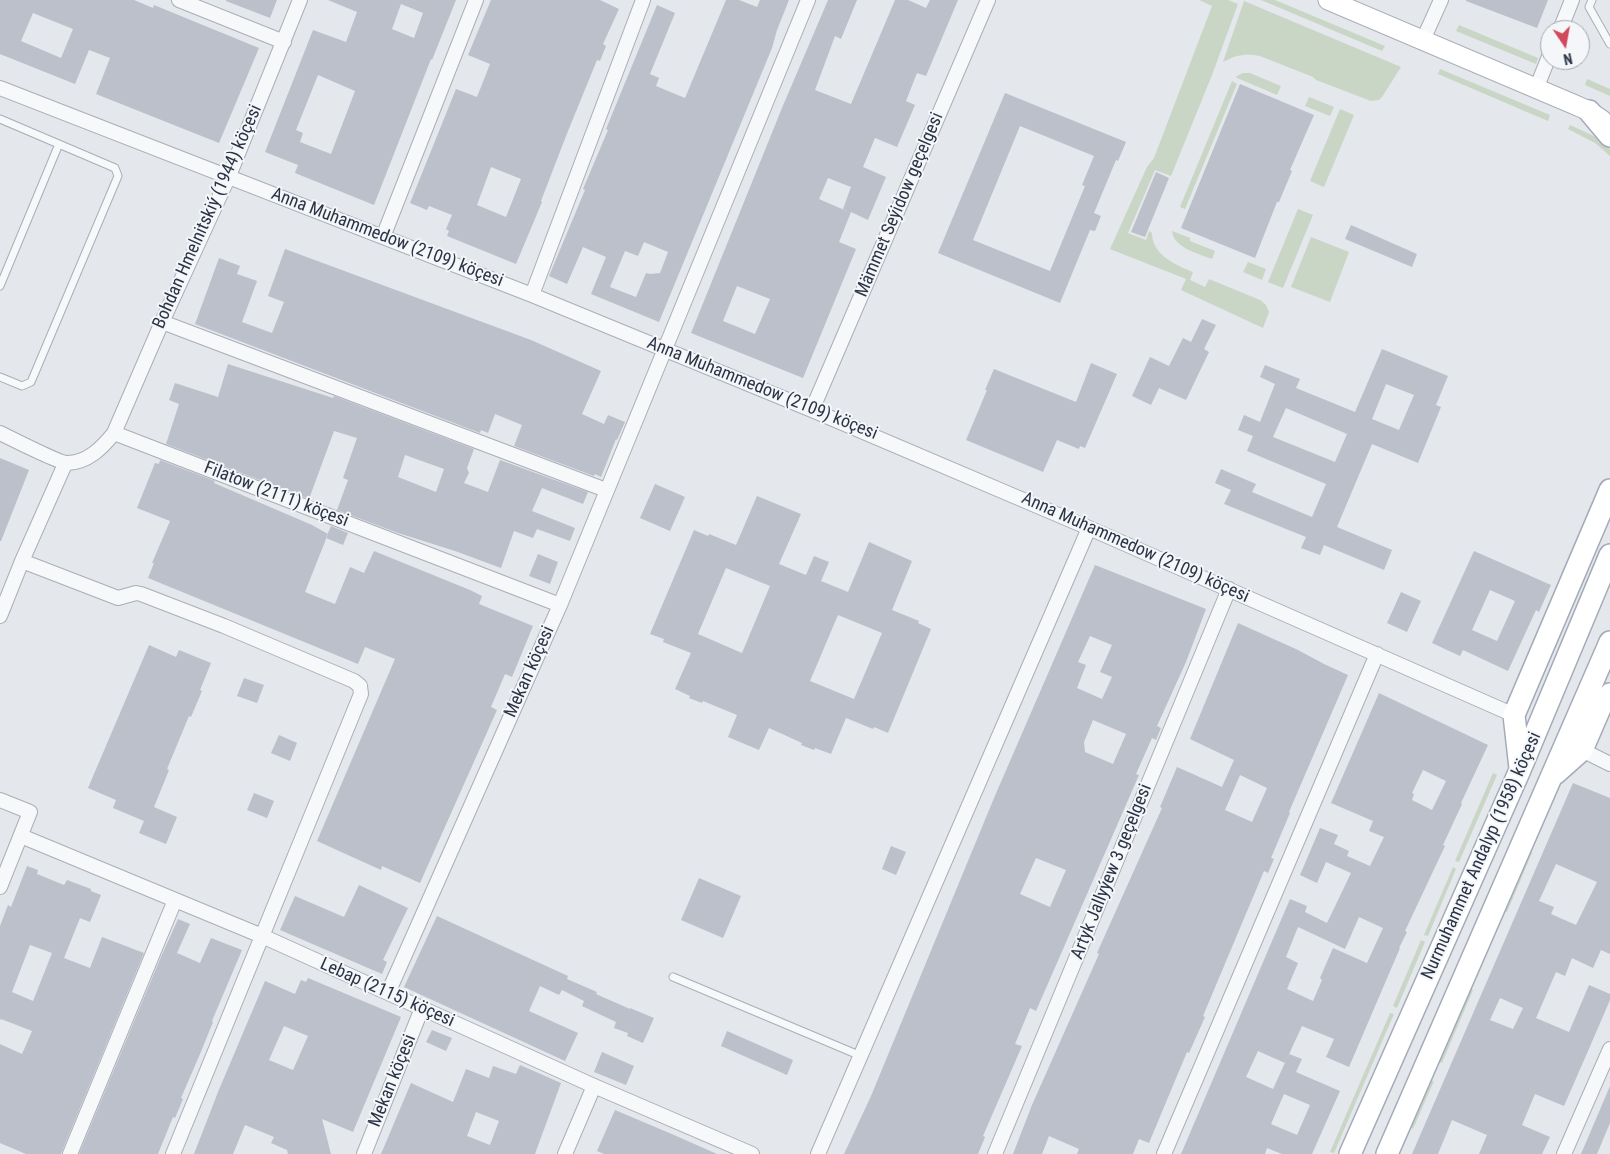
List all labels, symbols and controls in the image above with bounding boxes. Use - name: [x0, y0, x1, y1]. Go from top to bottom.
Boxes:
- north arrow: [1540, 20, 1590, 70]
- text: N: [1562, 50, 1574, 67]
- street label: Bohdan Hmelnitskiý (1944) köçesi: [149, 102, 267, 332]
- street label: Mämmet Seýidow geçelgesi: [851, 110, 949, 300]
- street label: Anna Muhammedow (2109) köçesi: [268, 184, 506, 292]
- street label: Anna Muhammedow (2109) köçesi: [644, 333, 880, 445]
- street label: Filatow (2111) köçesi: [201, 458, 351, 532]
- street label: Anna Muhammedow (2109) köçesi: [1018, 488, 1252, 608]
- street label: Mekan köçesi: [500, 623, 560, 721]
- street label: Nurmuhammet Andalyp (1958) köçesi: [1418, 729, 1546, 983]
- street label: Artyk Jallyýew 3 geçelgesi: [1067, 781, 1157, 963]
- street label: Lebap (2115) köçesi: [316, 954, 458, 1032]
- street label: Mekan köçesi: [365, 1032, 421, 1130]

